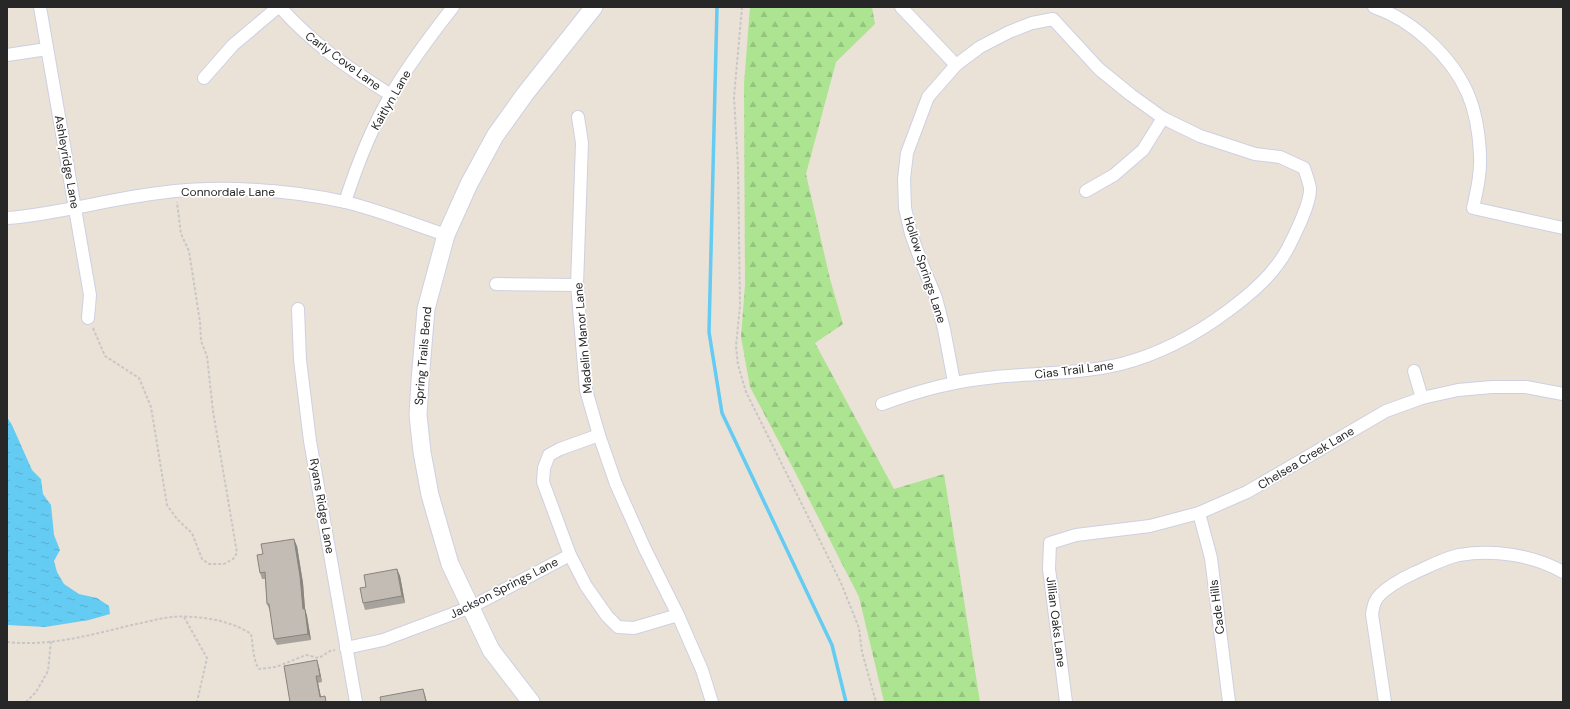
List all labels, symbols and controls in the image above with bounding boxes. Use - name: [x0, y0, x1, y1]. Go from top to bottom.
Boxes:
- street label: Carly Cove Lane: [302, 28, 384, 94]
- street label: Kaitlyn Lane: [367, 67, 415, 133]
- street label: Ashleyridge Lane: [51, 114, 83, 210]
- street label: Connordale Lane: [181, 184, 275, 200]
- street label: Hollow Springs Lane: [900, 215, 950, 325]
- street label: Madelin Manor Lane: [570, 282, 596, 394]
- street label: Spring Trails Bend: [411, 306, 435, 406]
- street label: Cias Trail Lane: [1034, 357, 1115, 383]
- street label: Chelsea Creek Lane: [1255, 423, 1357, 493]
- street label: Ryans Ridge Lane: [306, 457, 338, 555]
- street label: Jackson Springs Lane: [447, 554, 561, 622]
- street label: Jillian Oaks Lane: [1043, 576, 1070, 668]
- street label: Cade Hills: [1206, 579, 1228, 635]

